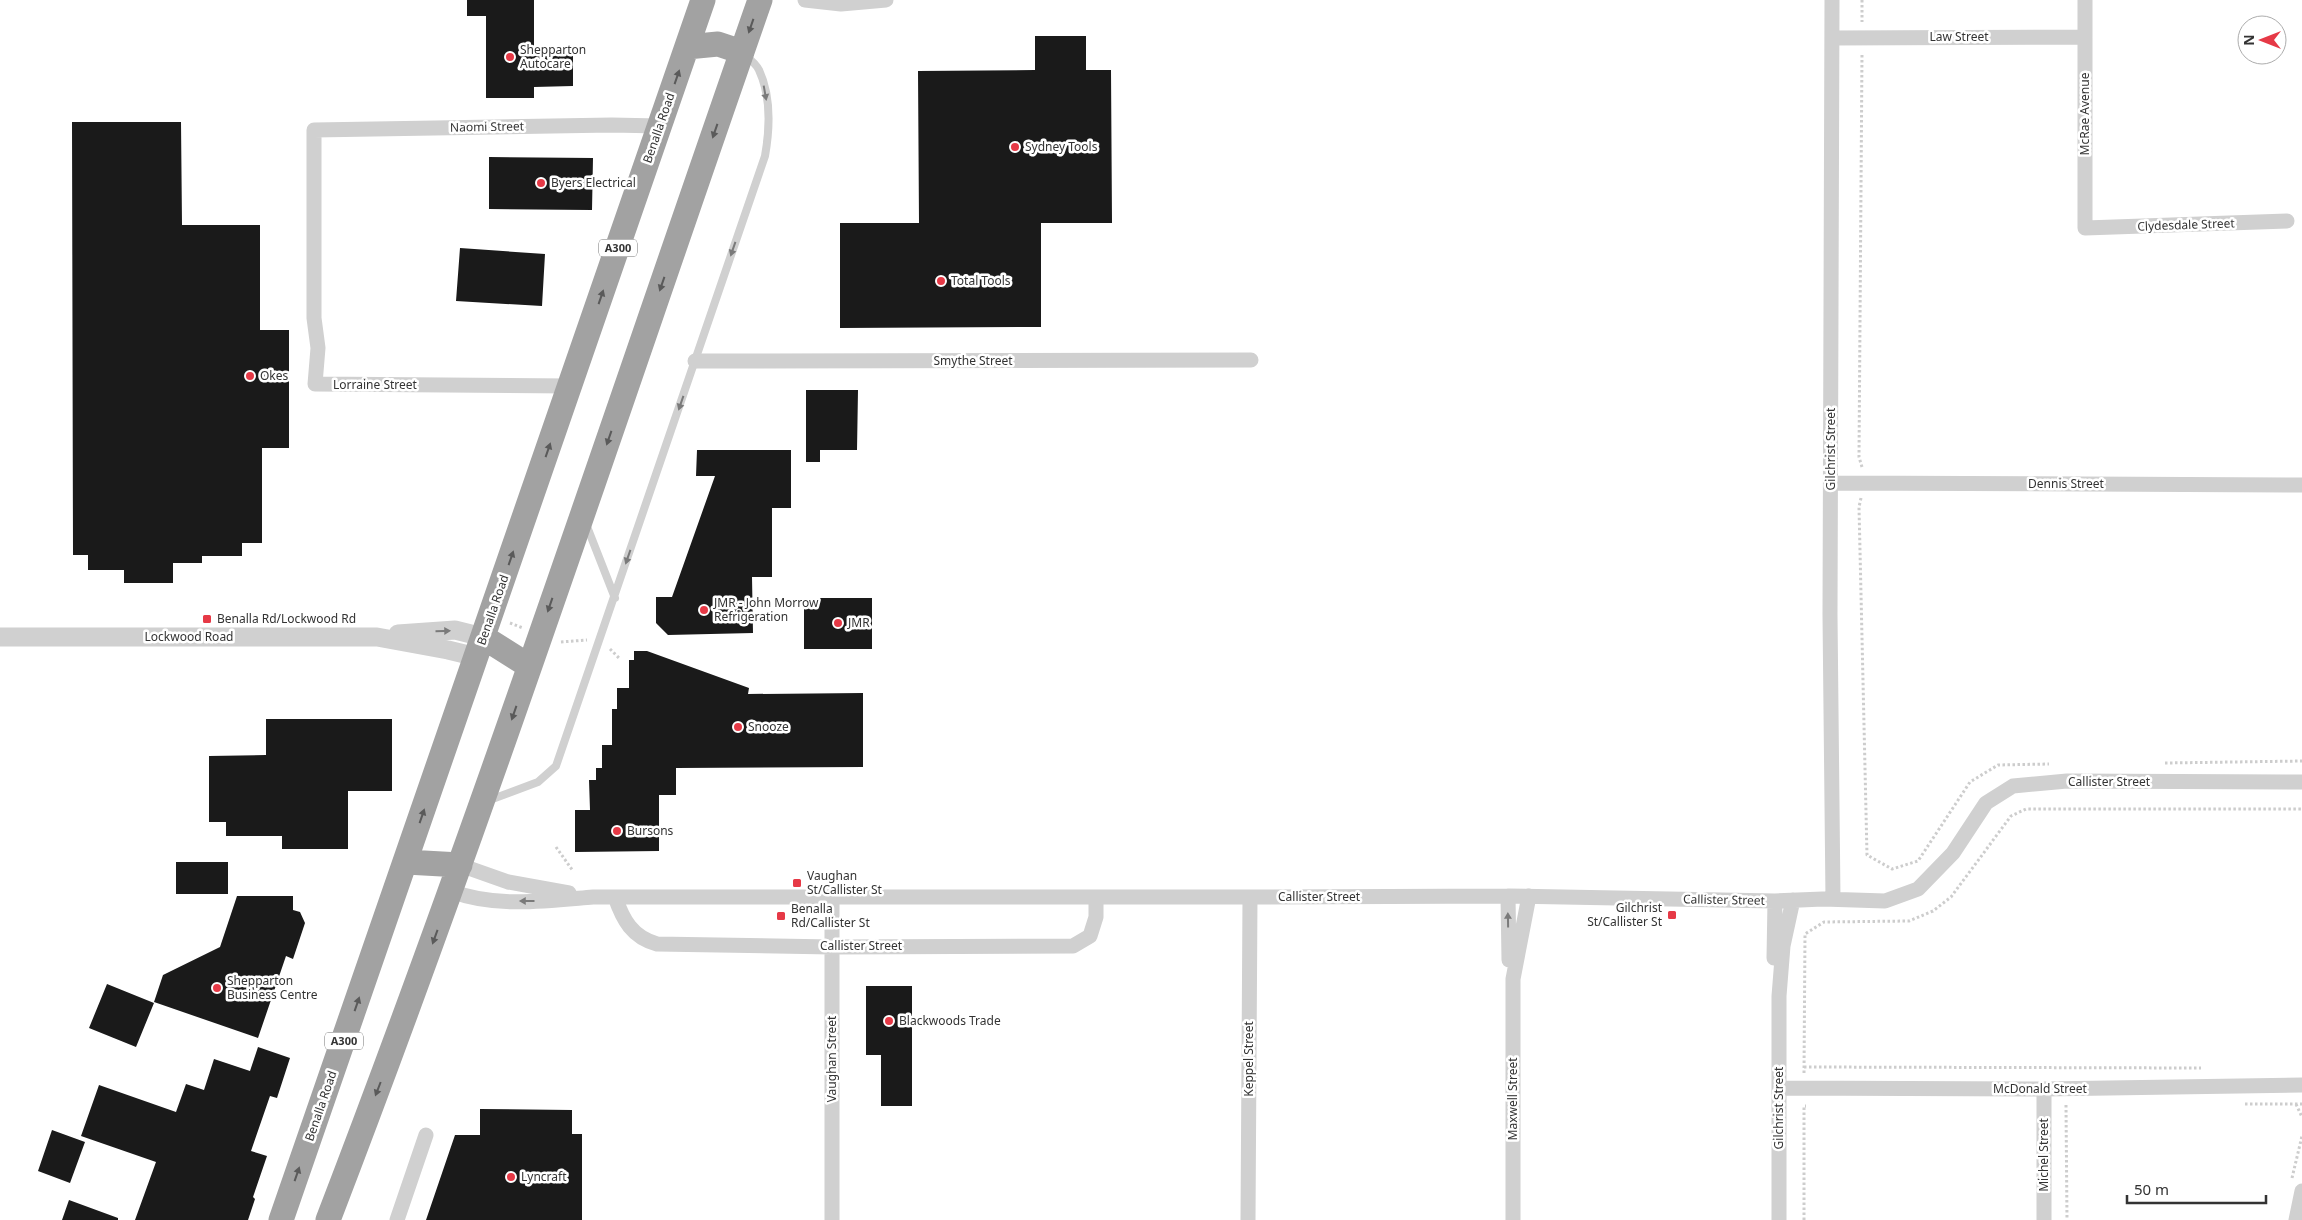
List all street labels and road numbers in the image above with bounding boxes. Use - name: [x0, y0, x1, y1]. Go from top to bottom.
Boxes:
- street label: Law Street: [1929, 28, 1989, 45]
- street label: McRae Avenue: [2076, 72, 2093, 155]
- street label: Benalla Road: [639, 90, 679, 165]
- street label: Naomi Street: [450, 117, 525, 136]
- street label: Clydesdale Street: [2137, 214, 2236, 235]
- road number: A300: [599, 240, 637, 256]
- street label: Smythe Street: [933, 352, 1013, 369]
- street label: Lorraine Street: [333, 376, 418, 393]
- street label: Gilchrist Street: [1822, 407, 1839, 490]
- street label: Dennis Street: [2028, 475, 2105, 492]
- street label: Benalla Road: [473, 572, 513, 647]
- street label: Lockwood Road: [144, 628, 234, 645]
- street label: Callister Street: [2068, 773, 2151, 790]
- street label: Callister Street: [1278, 888, 1361, 905]
- street label: Callister Street: [1683, 890, 1766, 909]
- street label: Callister Street: [820, 937, 903, 954]
- street label: Vaughan Street: [823, 1015, 840, 1102]
- street label: Keppel Street: [1240, 1021, 1257, 1097]
- road number: A300: [325, 1032, 363, 1050]
- street label: Maxwell Street: [1504, 1057, 1521, 1140]
- street label: Gilchrist Street: [1770, 1066, 1787, 1149]
- street label: Benalla Road: [301, 1068, 341, 1143]
- street label: McDonald Street: [1993, 1080, 2088, 1097]
- street label: Michel Street: [2035, 1118, 2052, 1192]

